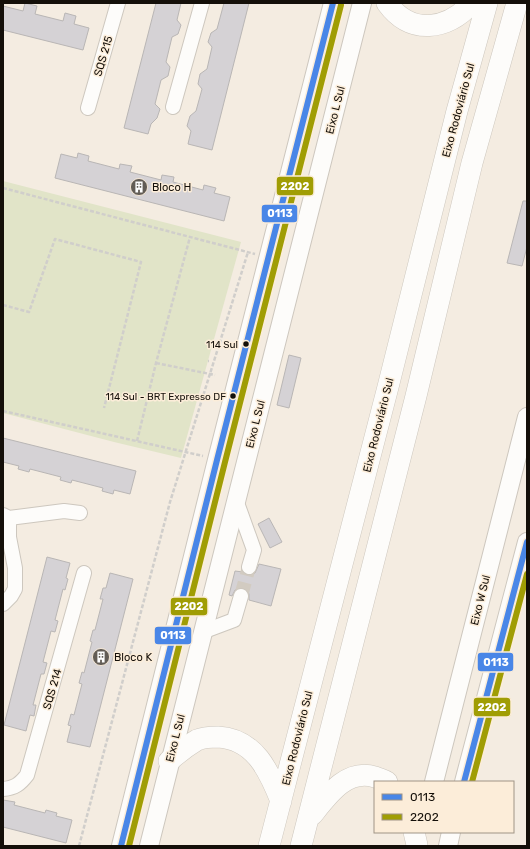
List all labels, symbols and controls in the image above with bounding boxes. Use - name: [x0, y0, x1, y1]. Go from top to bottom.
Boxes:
- street label: SQS 215: [92, 34, 116, 78]
- street label: Eixo Rodoviário Sul: [440, 62, 477, 159]
- street label: Eixo L Sul: [323, 85, 348, 135]
- line badge: 2202: [276, 176, 314, 196]
- building icon: Bloco H: [129, 177, 149, 197]
- text: 2202: [281, 180, 309, 193]
- place label: Bloco H: [152, 181, 191, 194]
- line badge: 0113: [261, 204, 298, 223]
- text: 0113: [267, 207, 293, 220]
- place label: 114 Sul: [206, 339, 238, 351]
- marker: 114 Sul: [241, 339, 251, 349]
- street label: Eixo Rodoviário Sul: [360, 376, 397, 474]
- place label: 114 Sul - BRT Expresso DF: [105, 391, 226, 403]
- marker: 114 Sul - BRT Expresso DF: [228, 391, 238, 401]
- street label: Eixo L Sul: [243, 399, 268, 449]
- street label: Eixo W Sul: [468, 574, 493, 627]
- line badge: 2202: [170, 597, 208, 616]
- text: 2202: [175, 600, 203, 613]
- line badge: 0113: [154, 626, 192, 645]
- text: 0113: [160, 629, 186, 642]
- building icon: Bloco K: [91, 647, 111, 667]
- place label: Bloco K: [114, 651, 152, 664]
- line badge: 0113: [477, 652, 514, 672]
- text: 0113: [483, 656, 509, 669]
- street label: SQS 214: [40, 667, 65, 711]
- street label: Eixo Rodoviário Sul: [279, 689, 316, 787]
- line badge: 2202: [473, 697, 511, 717]
- text: 2202: [478, 701, 506, 714]
- street label: Eixo L Sul: [163, 713, 188, 763]
- legend: [374, 781, 514, 833]
- text: 0113: [410, 790, 435, 804]
- text: 2202: [410, 810, 439, 824]

